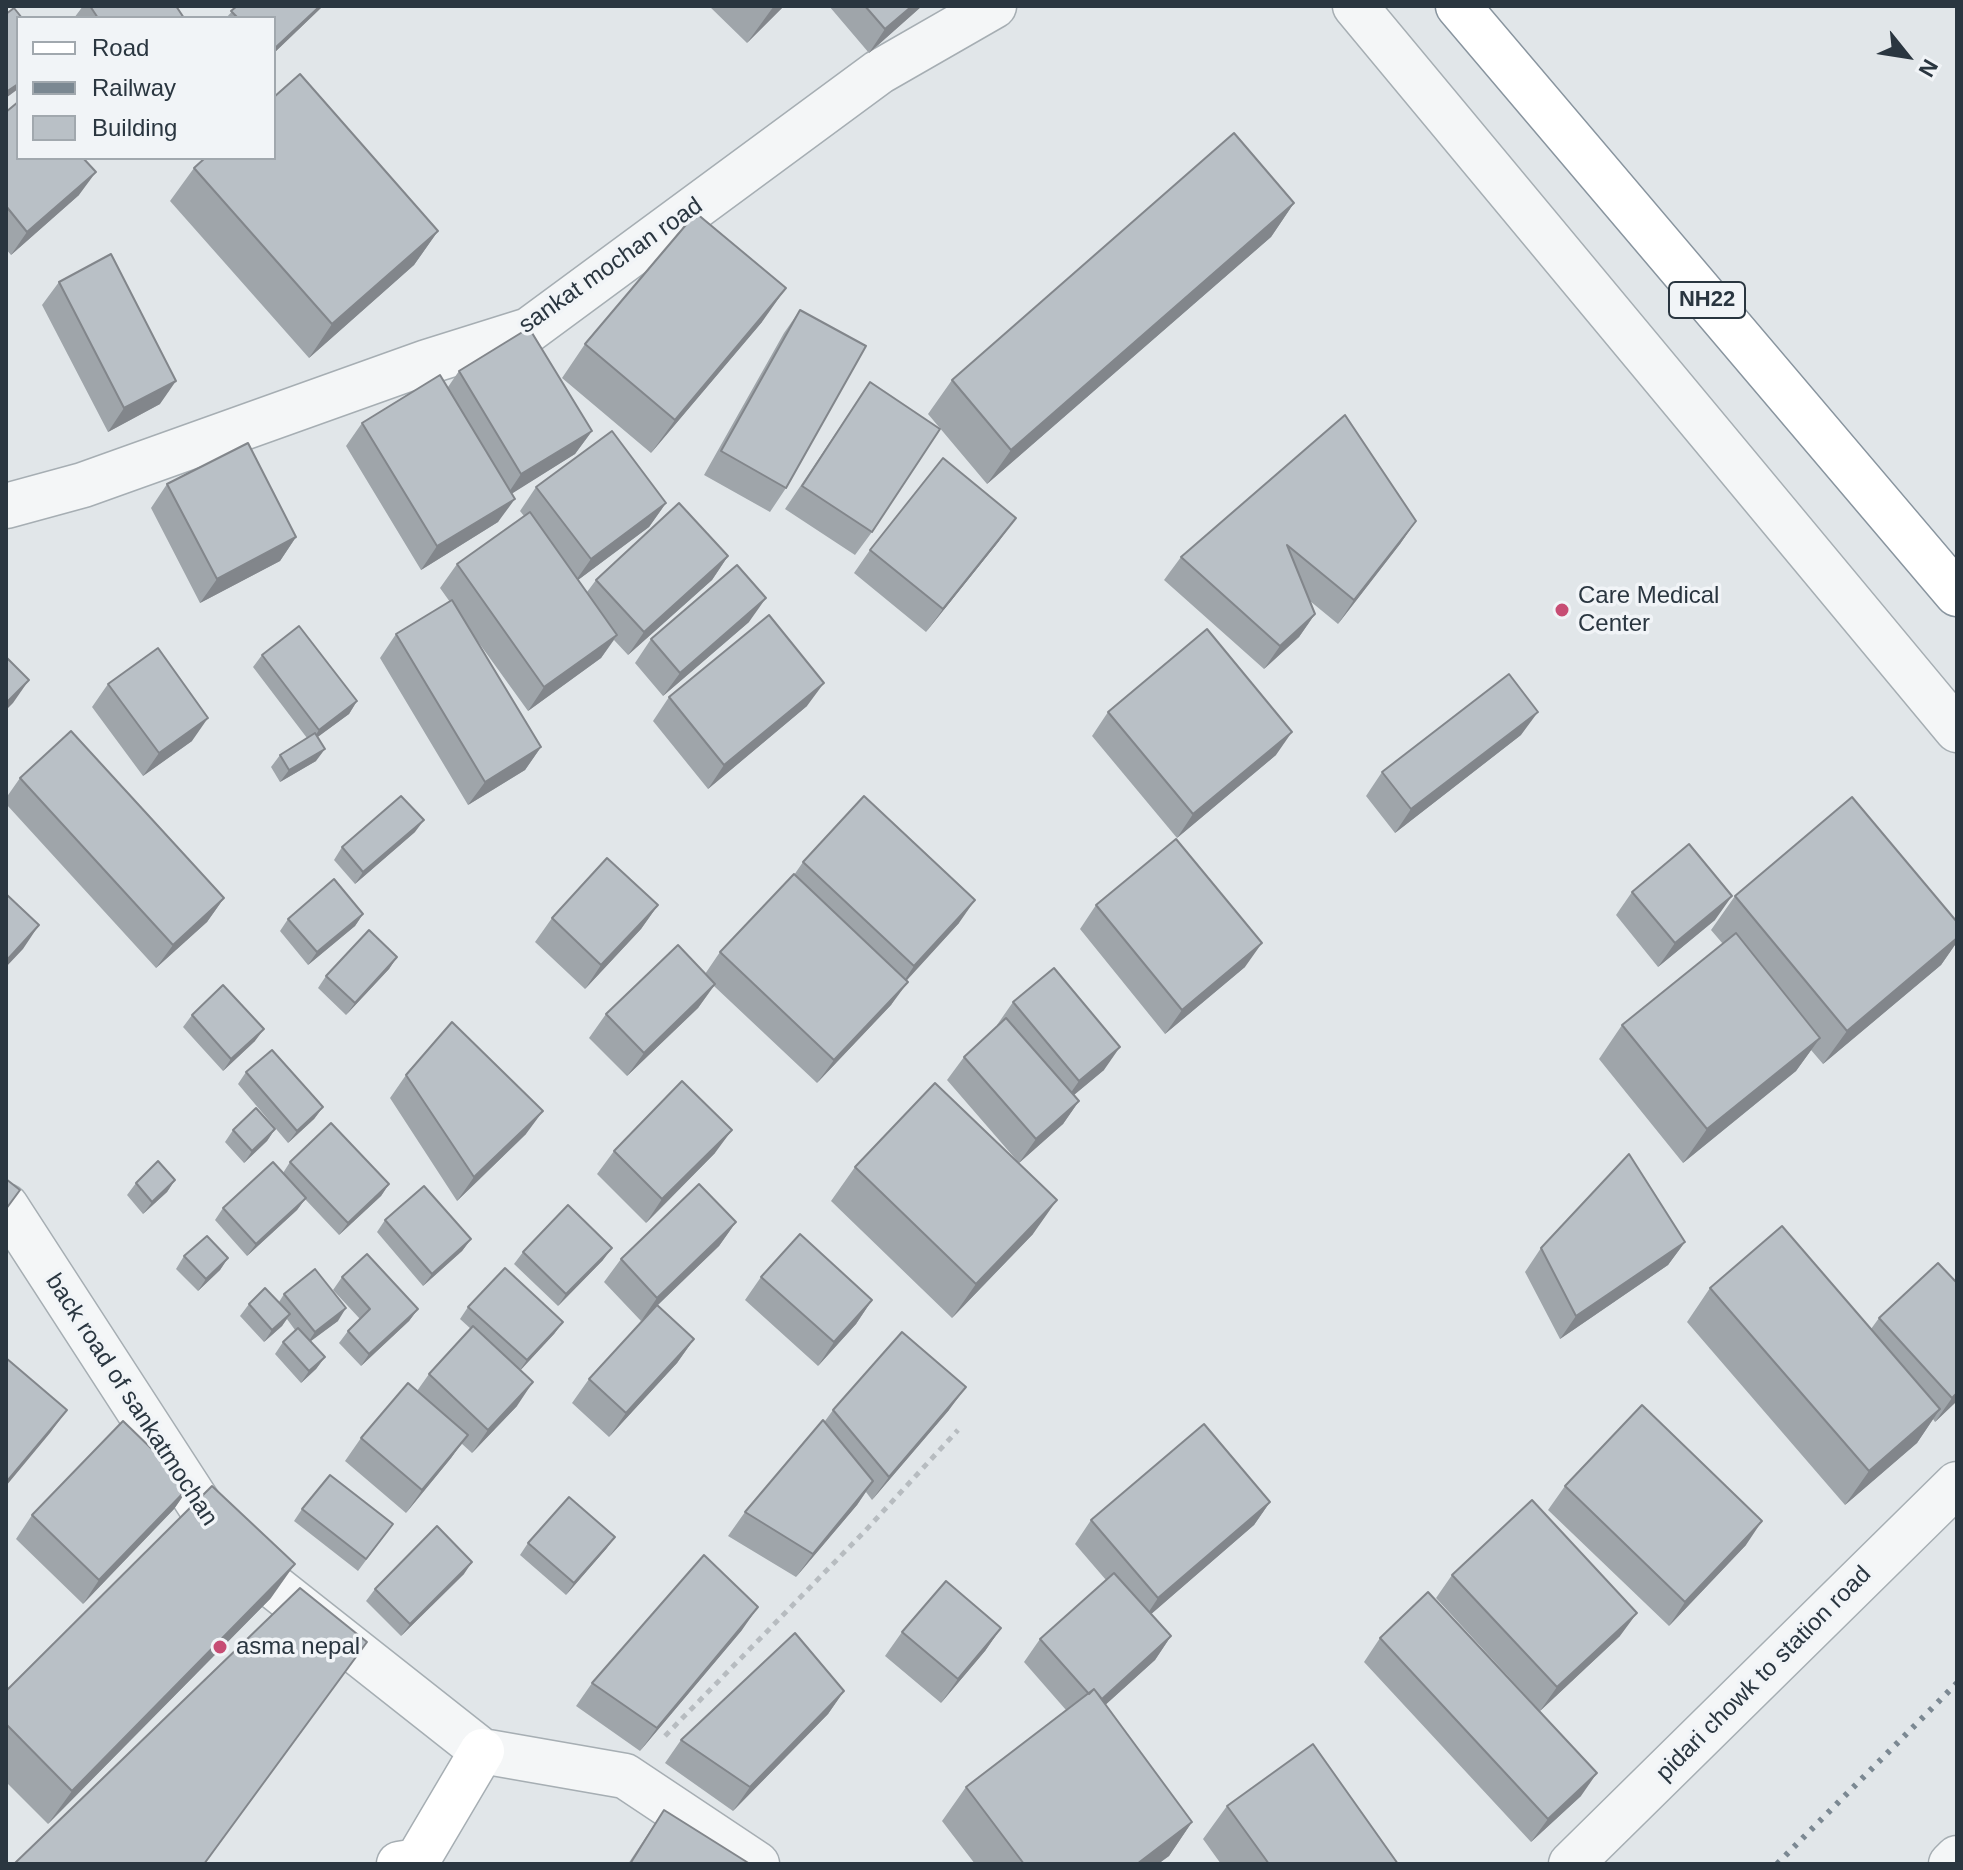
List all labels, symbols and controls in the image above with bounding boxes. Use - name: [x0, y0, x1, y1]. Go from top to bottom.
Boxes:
- legend: [16, 16, 276, 160]
- north arrow: [1867, 16, 1947, 96]
- text: Road: [92, 34, 149, 61]
- text: N: [1913, 55, 1943, 81]
- text: Railway: [92, 74, 176, 101]
- text: Building: [92, 114, 177, 141]
- street label: sankat mochan road: [514, 192, 708, 340]
- road number: NH22: [1669, 282, 1745, 318]
- place label: Care Medical Center: [1578, 582, 1719, 638]
- marker: Care Medical Center: [1553, 601, 1571, 619]
- street label: back road of sankatmochan: [39, 1269, 223, 1531]
- street label: pidari chowk to station road: [1651, 1561, 1877, 1787]
- place label: asma nepal: [236, 1633, 360, 1661]
- marker: asma nepal: [211, 1638, 229, 1656]

